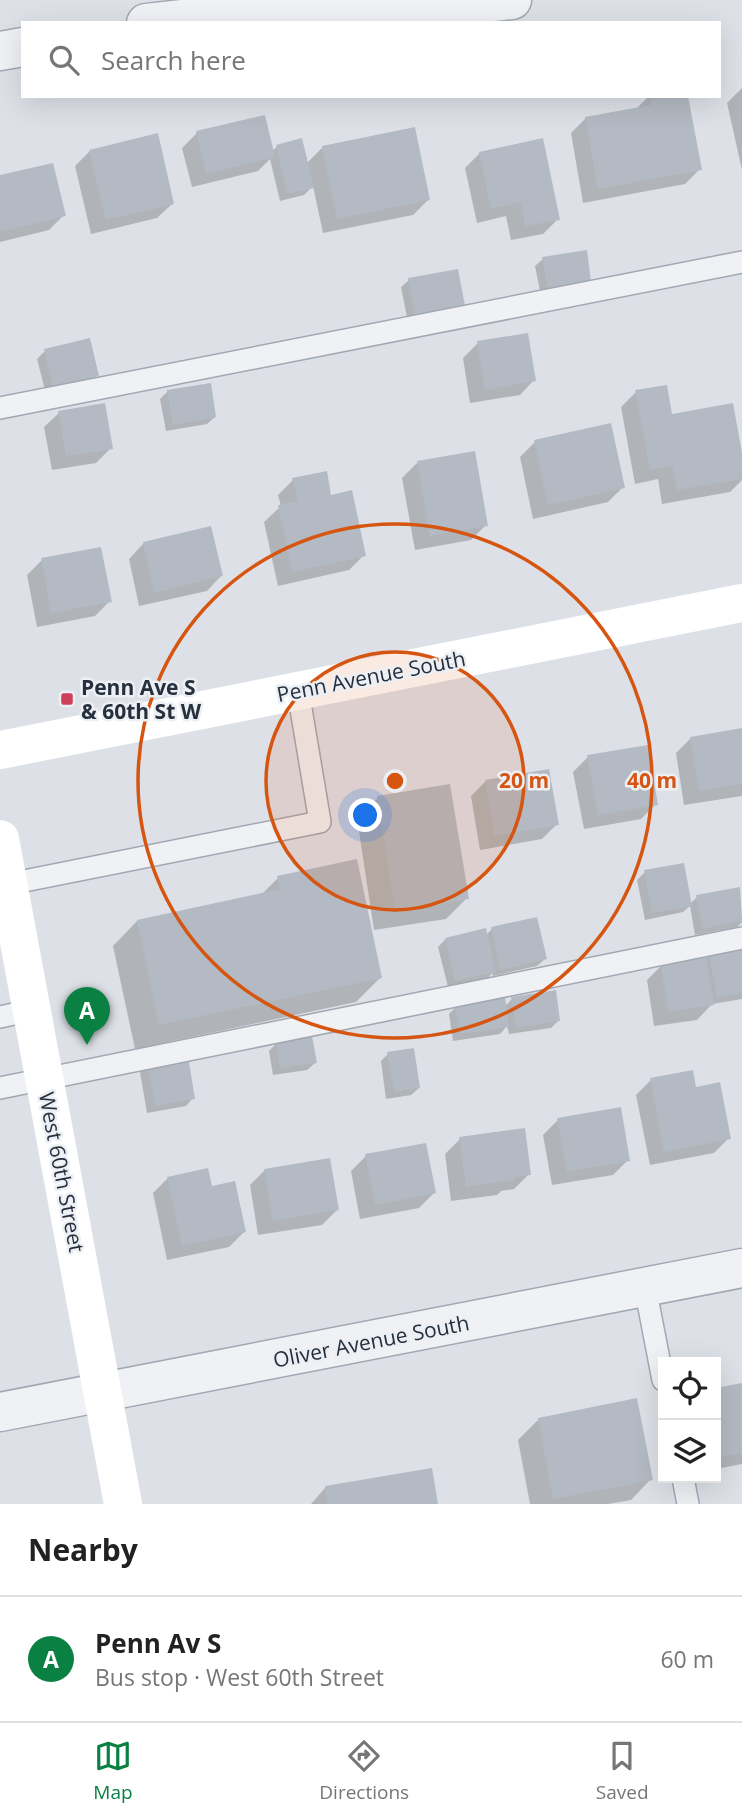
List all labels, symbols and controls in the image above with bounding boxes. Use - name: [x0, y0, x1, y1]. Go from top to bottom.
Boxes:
- search box: [21, 21, 721, 98]
- icon: search: [45, 41, 83, 79]
- text: Search here: [101, 42, 246, 78]
- street label: Penn Avenue South: [274, 644, 468, 708]
- place label: Penn Ave S & 60th St W: [81, 673, 202, 725]
- marker: Penn Ave S & 60th St W: [59, 691, 75, 707]
- text: 20 m: [499, 766, 549, 794]
- text: 40 m: [627, 766, 677, 794]
- centre of rings: [383, 769, 407, 793]
- your location: [348, 798, 382, 832]
- pin: A: [64, 987, 110, 1045]
- street label: West 60th Street: [33, 1090, 91, 1254]
- street label: Oliver Avenue South: [271, 1308, 471, 1374]
- map controls: [658, 1357, 721, 1483]
- button: locate: [658, 1357, 721, 1420]
- button: layers: [658, 1420, 721, 1483]
- text: Nearby: [28, 1529, 138, 1570]
- text: Penn Av S: [95, 1625, 221, 1661]
- text: A: [43, 1643, 59, 1675]
- text: 60 m: [660, 1643, 714, 1675]
- text: Bus stop · West 60th Street: [95, 1661, 384, 1693]
- tab: Map: [93, 1737, 133, 1805]
- tab: Directions: [319, 1737, 409, 1805]
- tab: Saved: [596, 1737, 649, 1805]

